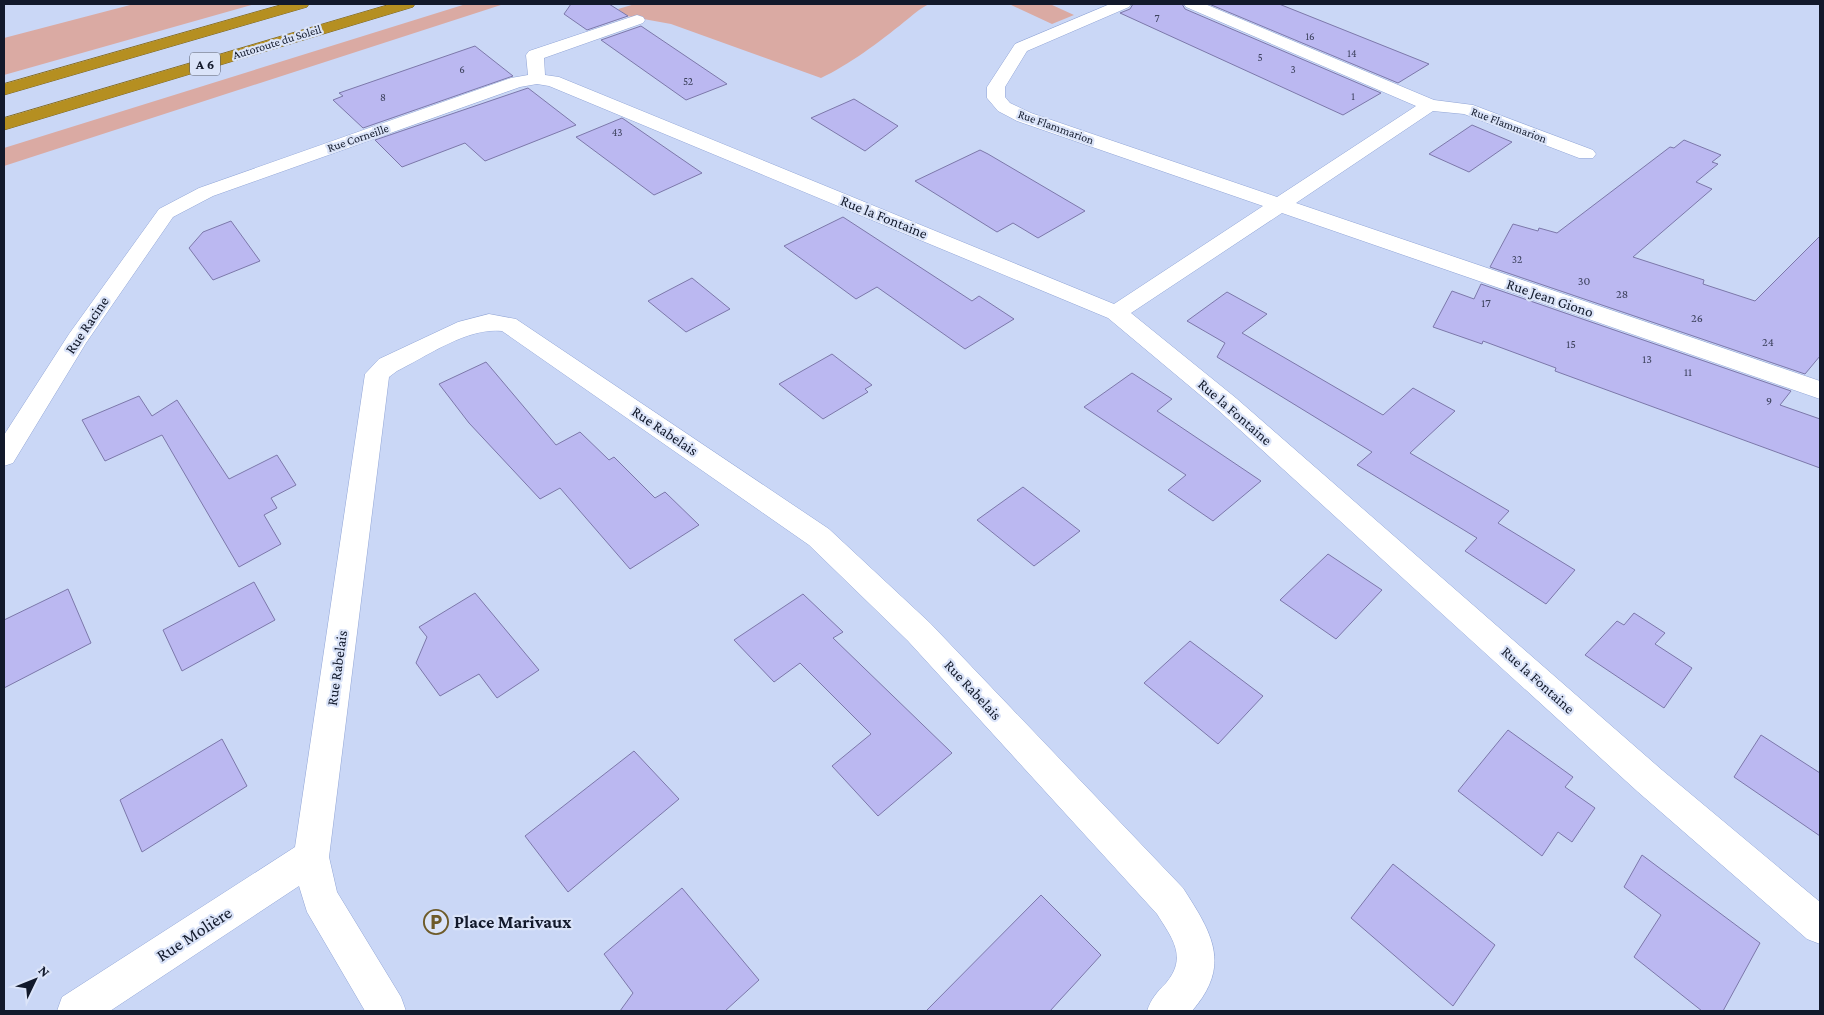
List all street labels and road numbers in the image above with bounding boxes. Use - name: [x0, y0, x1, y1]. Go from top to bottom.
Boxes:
- street label: Autoroute du Soleil: [231, 22, 323, 62]
- road number: A 6: [190, 52, 220, 76]
- street label: Rue Flammarion: [1469, 104, 1549, 146]
- street label: Rue Flammarion: [1016, 107, 1096, 147]
- street label: Rue Corneille: [325, 121, 391, 155]
- street label: Rue la Fontaine: [838, 192, 930, 242]
- street label: Rue Jean Giono: [1504, 276, 1595, 321]
- street label: Rue Racine: [62, 293, 112, 357]
- street label: Rue la Fontaine: [1195, 376, 1275, 449]
- street label: Rue Rabelais: [629, 403, 701, 459]
- street label: Rue Rabelais: [324, 629, 350, 707]
- street label: Rue la Fontaine: [1498, 643, 1578, 717]
- street label: Rue Rabelais: [941, 657, 1005, 723]
- street label: Rue Molière: [153, 902, 235, 966]

